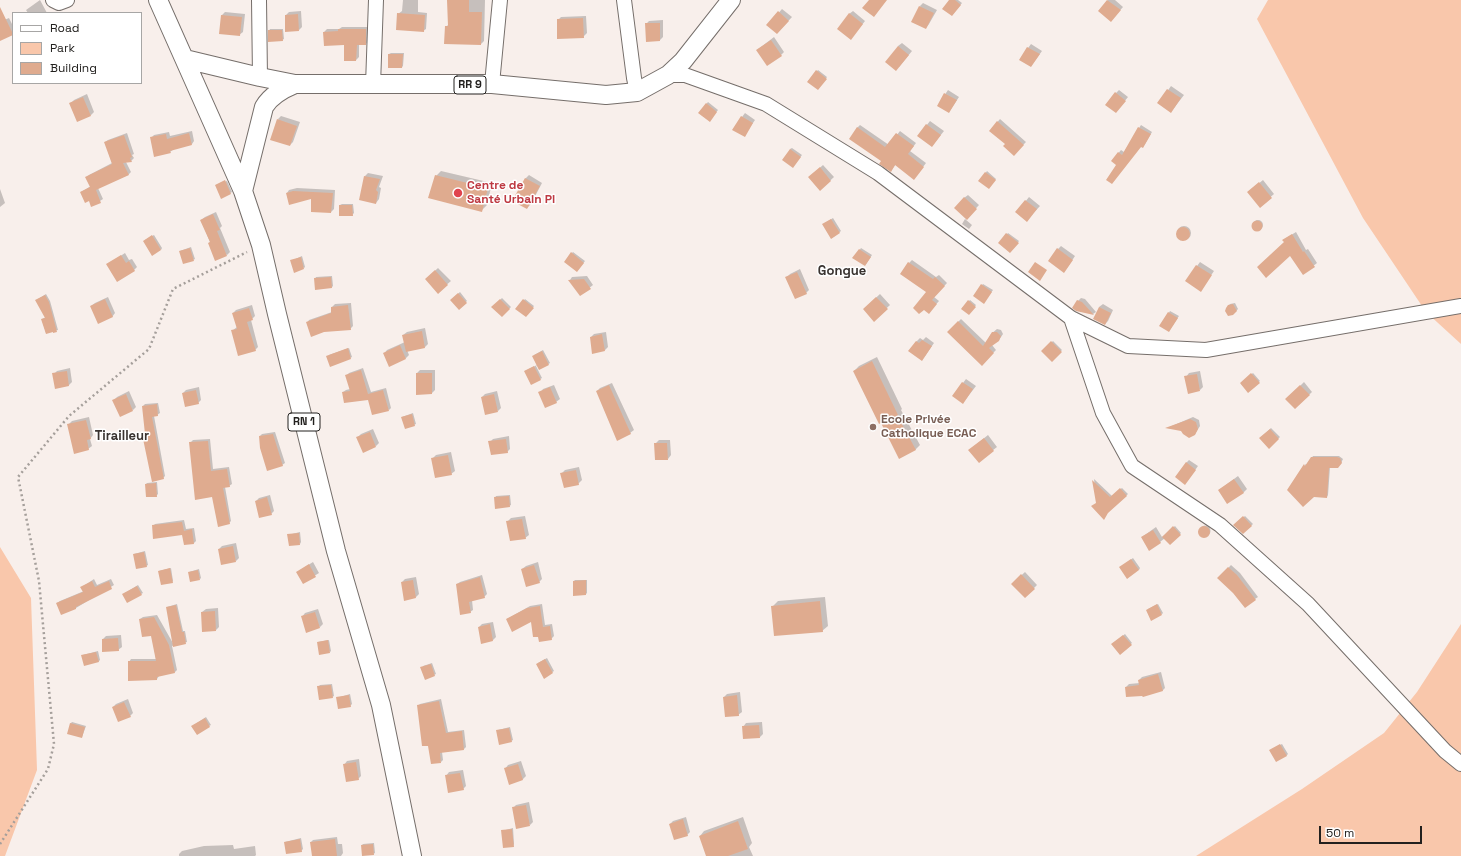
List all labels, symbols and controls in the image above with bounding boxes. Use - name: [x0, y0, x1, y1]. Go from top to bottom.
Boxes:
- legend: [12, 12, 142, 84]
- text: Road: [50, 20, 79, 36]
- text: Park: [50, 40, 75, 56]
- text: Building: [50, 60, 97, 76]
- road number: RR 9: [454, 76, 486, 94]
- place label: Centre de Santé Urbain Pi: [467, 179, 555, 207]
- marker: Centre de Santé Urbain Pi: [452, 187, 464, 199]
- district label: Gongue: [818, 263, 866, 279]
- road number: RN 1: [288, 413, 320, 431]
- place label: Ecole Privée Catholique ECAC: [881, 413, 976, 441]
- marker: Ecole Privée Catholique ECAC: [868, 422, 878, 432]
- district label: Tirailleur: [95, 428, 149, 444]
- scale bar: [1321, 818, 1424, 844]
- text: 50 m: [1326, 825, 1354, 841]

